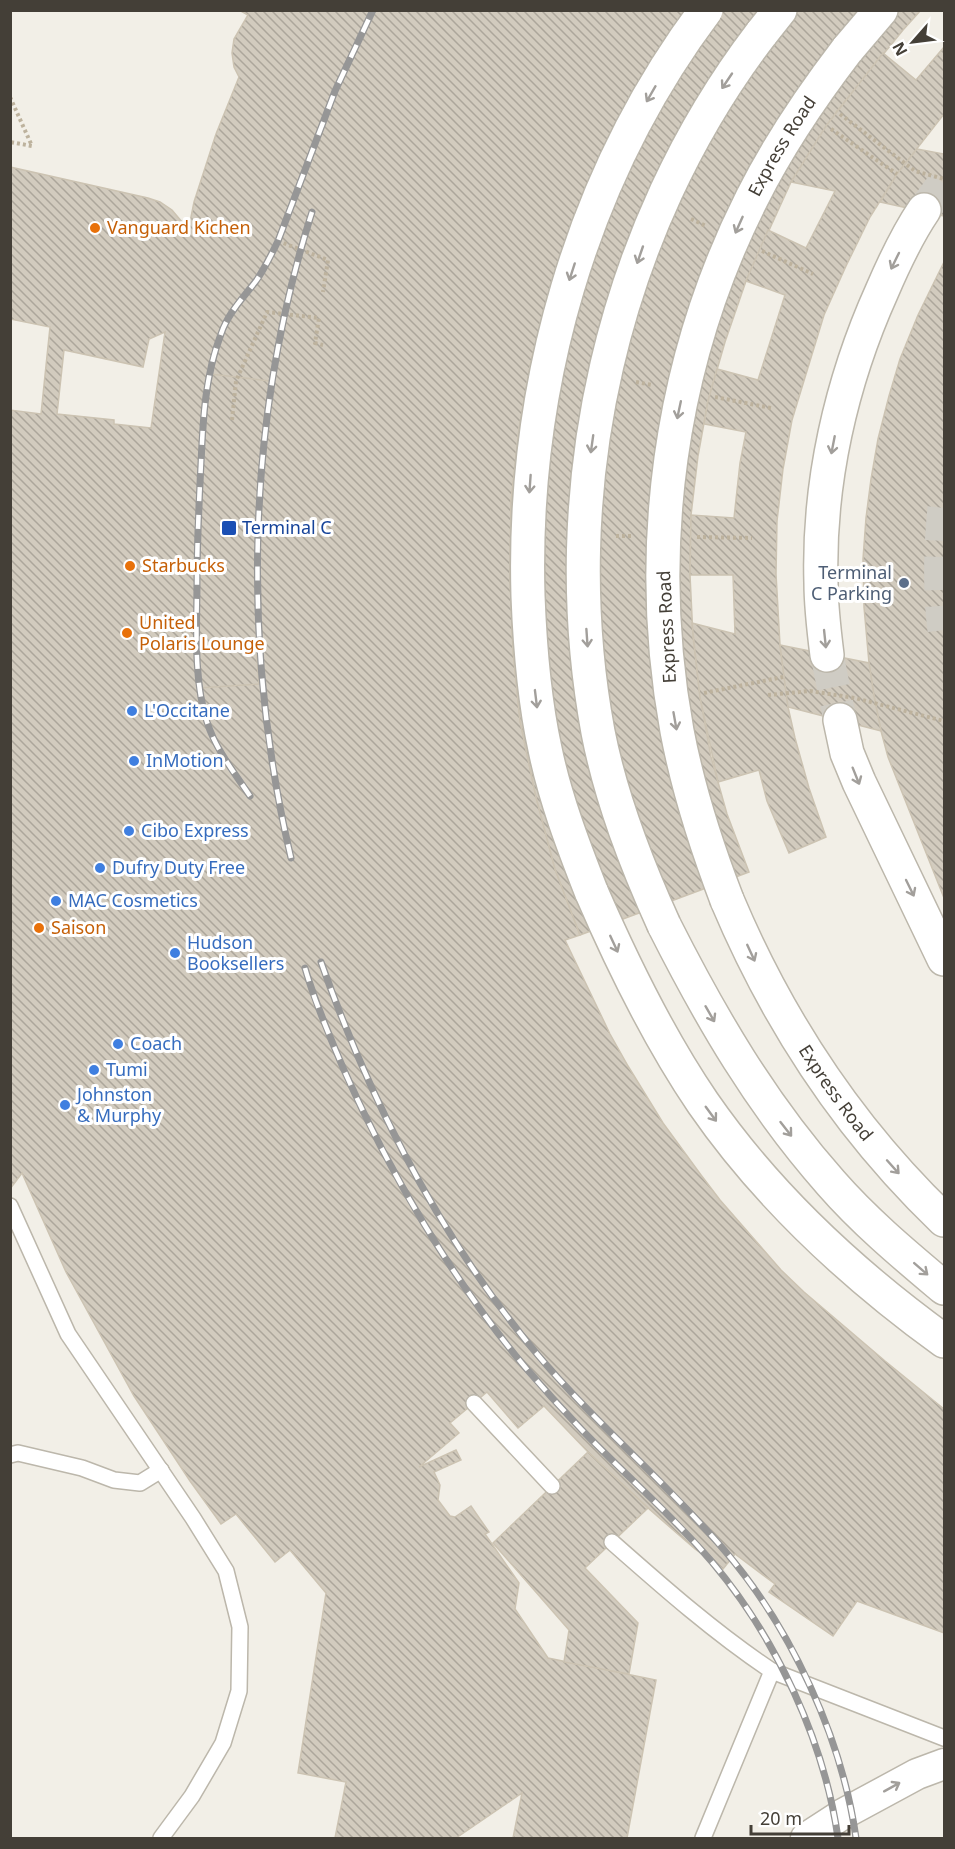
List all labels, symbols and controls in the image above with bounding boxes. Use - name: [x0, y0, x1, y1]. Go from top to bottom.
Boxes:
- north arrow: [883, 12, 943, 72]
- text: N: [887, 38, 913, 60]
- one-way arrow: [720, 72, 732, 89]
- one-way arrow: [645, 86, 657, 103]
- street label: Express Road: [742, 91, 821, 200]
- place label: Vanguard Kichen: [107, 215, 251, 239]
- one-way arrow: [733, 215, 744, 233]
- marker: Vanguard Kichen: [88, 221, 102, 235]
- one-way arrow: [634, 245, 645, 264]
- one-way arrow: [889, 252, 901, 270]
- one-way arrow: [566, 262, 577, 281]
- one-way arrow: [673, 400, 685, 419]
- one-way arrow: [587, 433, 598, 453]
- one-way arrow: [827, 435, 838, 454]
- one-way arrow: [524, 473, 535, 493]
- place label: Terminal C: [242, 515, 332, 539]
- marker: Terminal C: [220, 519, 238, 537]
- place label: Starbucks: [142, 553, 225, 577]
- marker: Starbucks: [123, 559, 137, 573]
- place label: Terminal C Parking: [811, 560, 892, 605]
- street label: Express Road: [651, 570, 681, 684]
- marker: Terminal C Parking: [897, 576, 911, 590]
- place label: United Polaris Lounge: [139, 610, 265, 655]
- marker: United Polaris Lounge: [120, 626, 134, 640]
- one-way arrow: [581, 628, 592, 648]
- one-way arrow: [820, 629, 831, 649]
- one-way arrow: [531, 689, 542, 709]
- place label: L'Occitane: [144, 698, 230, 722]
- marker: L'Occitane: [125, 704, 139, 718]
- one-way arrow: [670, 710, 681, 730]
- place label: InMotion: [146, 748, 224, 772]
- marker: InMotion: [127, 754, 141, 768]
- one-way arrow: [851, 766, 862, 785]
- place label: Cibo Express: [141, 818, 249, 842]
- marker: Cibo Express: [122, 824, 136, 838]
- place label: Dufry Duty Free: [112, 855, 245, 879]
- marker: Dufry Duty Free: [93, 861, 107, 875]
- one-way arrow: [904, 879, 916, 896]
- place label: MAC Cosmetics: [68, 888, 198, 912]
- marker: MAC Cosmetics: [49, 894, 63, 908]
- place label: Saison: [51, 915, 106, 939]
- marker: Saison: [32, 921, 46, 935]
- place label: Hudson Booksellers: [187, 930, 284, 975]
- one-way arrow: [609, 935, 621, 953]
- one-way arrow: [745, 944, 757, 962]
- marker: Hudson Booksellers: [168, 946, 182, 960]
- one-way arrow: [705, 1005, 717, 1022]
- place label: Coach: [130, 1031, 182, 1055]
- marker: Coach: [111, 1037, 125, 1051]
- street label: Express Road: [794, 1040, 879, 1146]
- place label: Tumi: [106, 1057, 148, 1081]
- marker: Tumi: [87, 1063, 101, 1077]
- place label: Johnston & Murphy: [75, 1082, 162, 1127]
- marker: Johnston & Murphy: [58, 1098, 72, 1112]
- one-way arrow: [705, 1105, 717, 1121]
- one-way arrow: [780, 1120, 793, 1136]
- one-way arrow: [886, 1160, 900, 1175]
- one-way arrow: [913, 1262, 929, 1275]
- one-way arrow: [883, 1781, 900, 1793]
- scale bar: [751, 1798, 848, 1836]
- text: 20 m: [760, 1806, 802, 1830]

